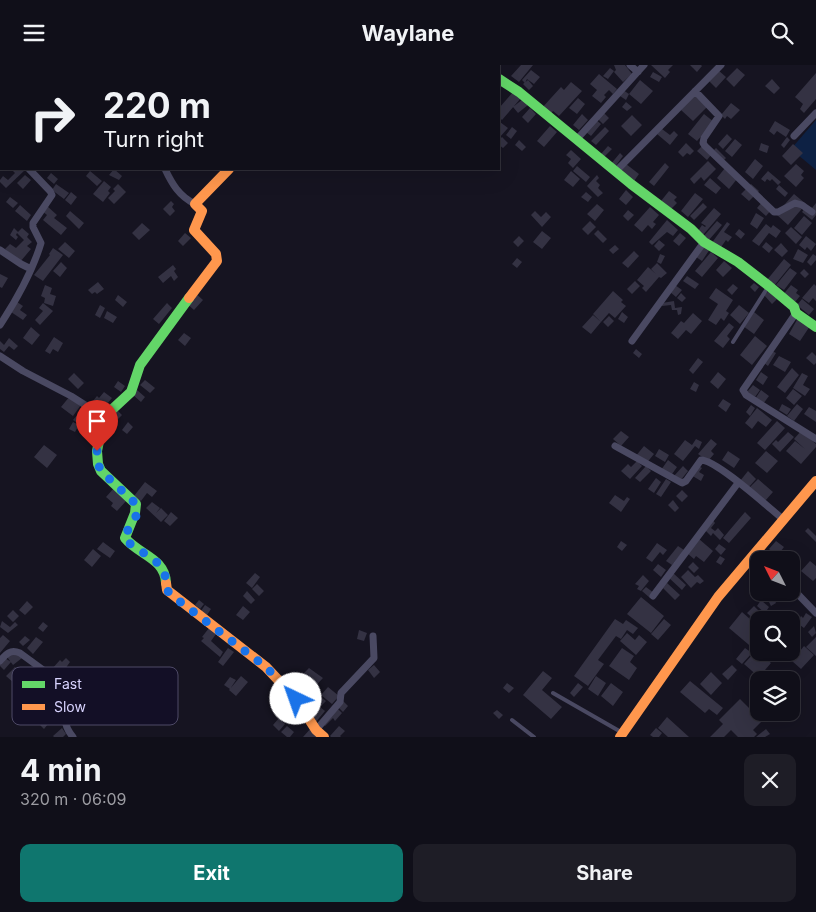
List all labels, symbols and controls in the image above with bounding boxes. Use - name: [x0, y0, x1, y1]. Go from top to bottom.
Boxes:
- icon: menu: [20, 19, 48, 47]
- icon: search: [768, 19, 796, 47]
- text: Waylane: [362, 20, 454, 46]
- text: 220 m: [103, 84, 211, 126]
- icon: right: [20, 85, 85, 150]
- text: Turn right: [103, 126, 204, 152]
- pin: [76, 400, 118, 451]
- icon: arrive: [83, 407, 111, 435]
- north arrow: [750, 551, 800, 601]
- map controls: [750, 551, 800, 721]
- button: search: [750, 611, 800, 661]
- legend: [12, 667, 178, 725]
- button: layers: [750, 671, 800, 721]
- position arrow: [269, 672, 321, 724]
- text: Fast: [54, 675, 82, 692]
- text: Slow: [54, 698, 86, 715]
- text: 4 min: [20, 752, 102, 788]
- button: close: [744, 754, 796, 806]
- text: 320 m · 06:09: [20, 789, 127, 809]
- button: Exit: [20, 844, 403, 902]
- button: Share: [413, 844, 796, 902]

